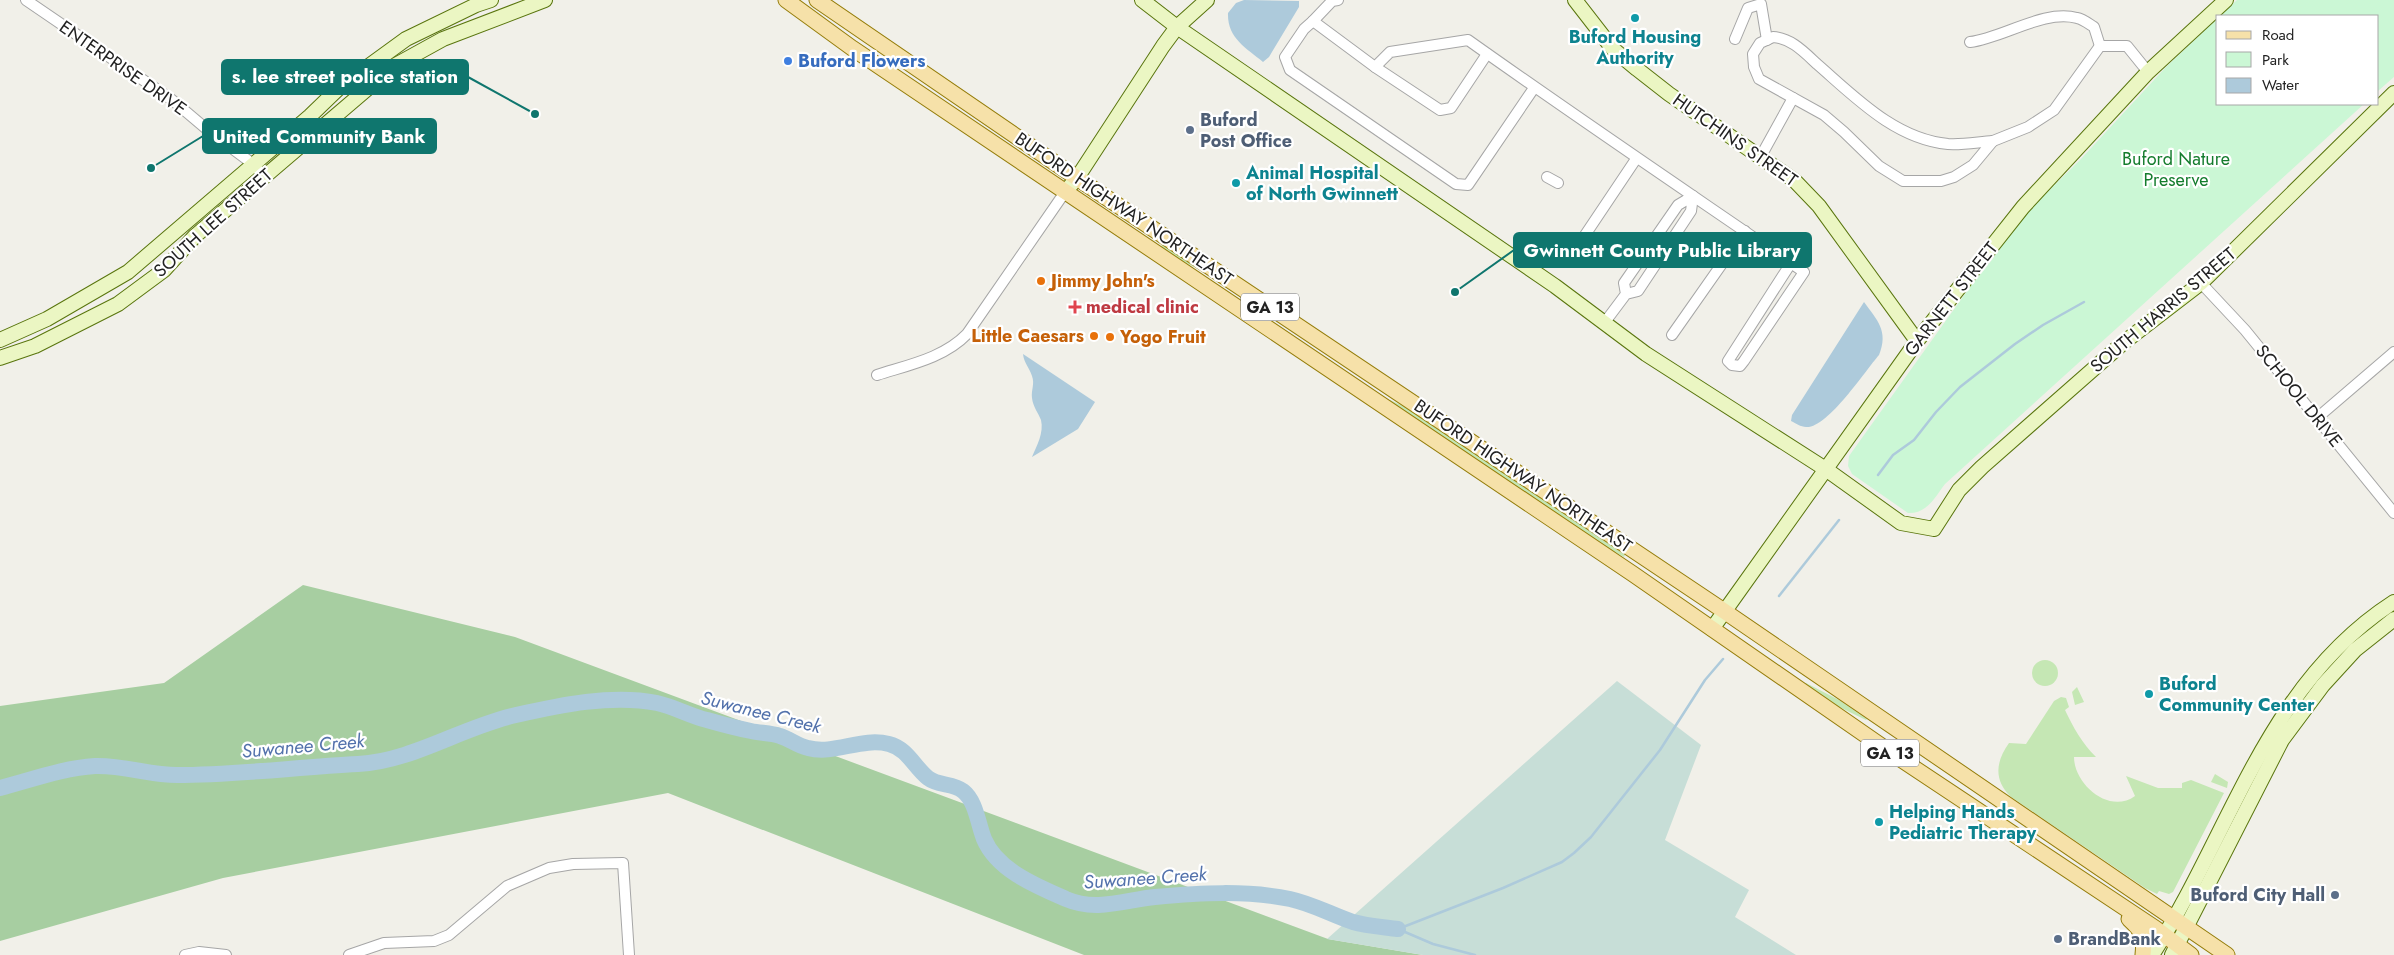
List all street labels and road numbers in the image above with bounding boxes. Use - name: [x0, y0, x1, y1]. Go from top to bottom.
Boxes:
- street label: ENTERPRISE DRIVE: [54, 14, 192, 122]
- street label: HUTCHINS STREET: [1667, 87, 1803, 193]
- street label: BUFORD HIGHWAY NORTHEAST: [1010, 126, 1239, 292]
- street label: SOUTH LEE STREET: [148, 162, 279, 283]
- street label: GARNETT STREET: [1898, 236, 2004, 362]
- street label: SOUTH HARRIS STREET: [2085, 241, 2242, 379]
- road number: GA 13: [1241, 294, 1299, 320]
- street label: SCHOOL DRIVE: [2249, 339, 2349, 453]
- street label: BUFORD HIGHWAY NORTHEAST: [1409, 393, 1638, 559]
- road number: GA 13: [1861, 740, 1919, 766]

